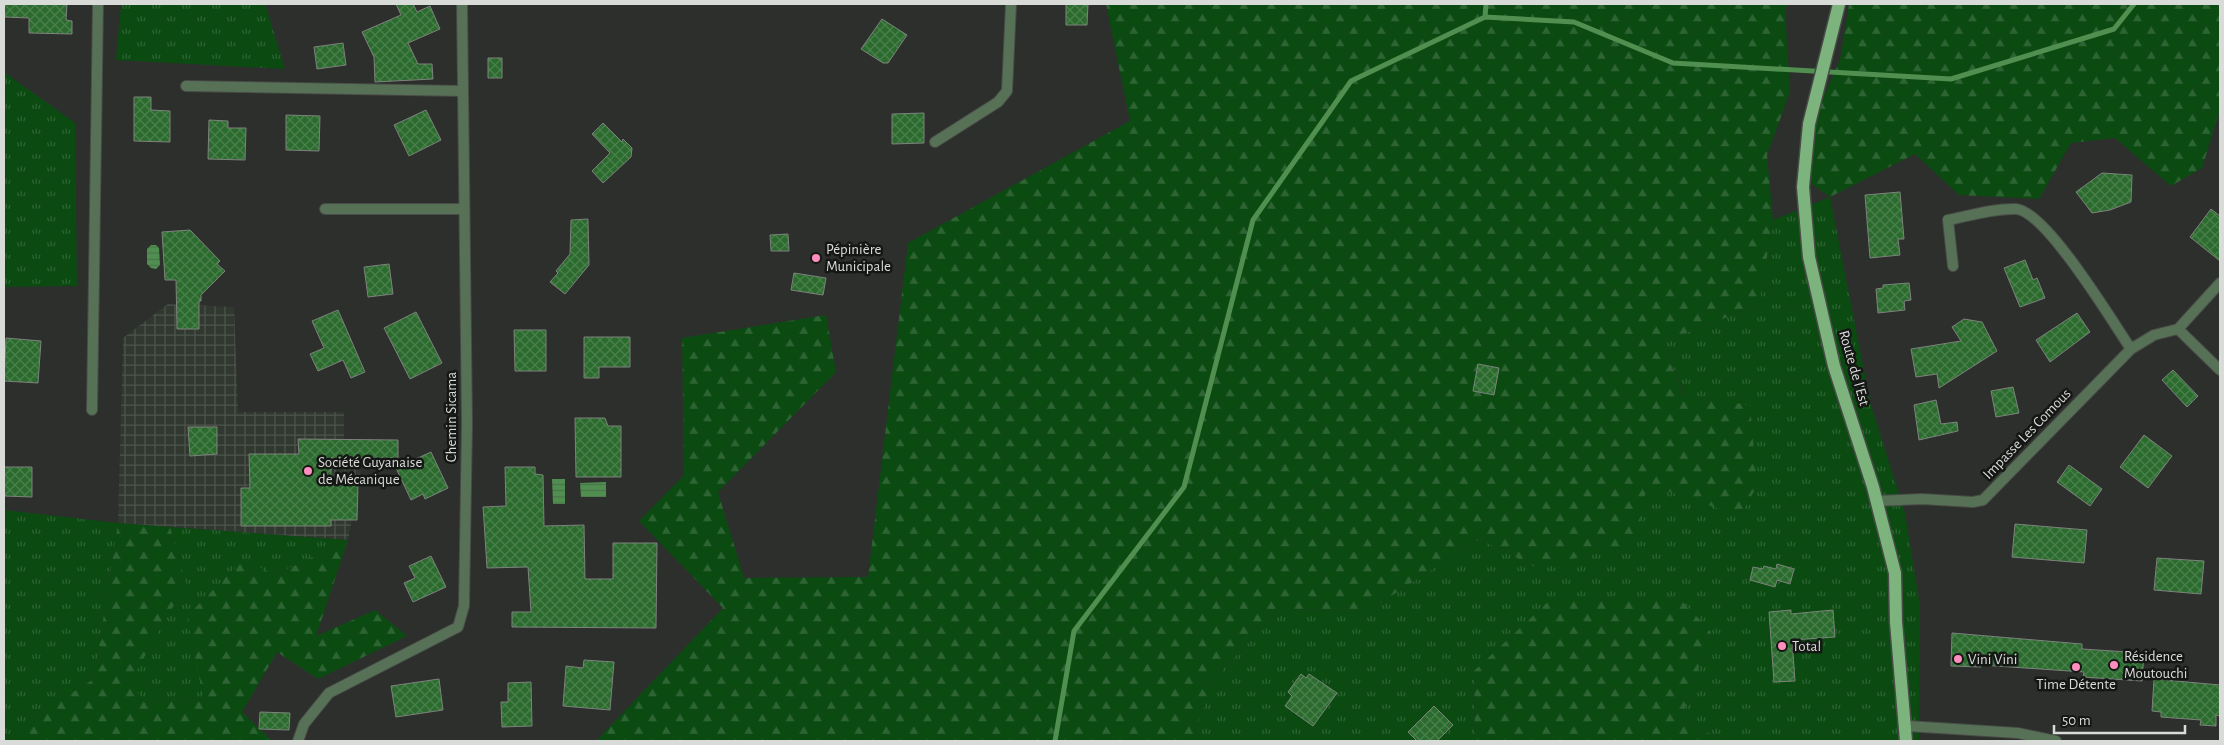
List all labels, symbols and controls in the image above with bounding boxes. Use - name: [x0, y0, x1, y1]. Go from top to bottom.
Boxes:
- place label: Pépinière Municipale: [826, 242, 891, 274]
- marker: Pépinière Municipale: [810, 252, 822, 264]
- street label: Route de l'Est: [1836, 329, 1872, 408]
- street label: Chemin Sicama: [444, 372, 459, 462]
- street label: Impasse Les Comous: [1980, 386, 2074, 482]
- place label: Société Guyanaise de Mécanique: [318, 455, 422, 487]
- marker: Société Guyanaise de Mécanique: [302, 465, 314, 477]
- place label: Total: [1792, 639, 1821, 654]
- marker: Total: [1776, 640, 1788, 652]
- place label: Résidence Moutouchi: [2124, 649, 2187, 681]
- place label: Vini Vini: [1968, 652, 2017, 667]
- marker: Vini Vini: [1952, 653, 1964, 665]
- marker: Résidence Moutouchi: [2108, 659, 2120, 671]
- marker: Time Détente: [2070, 661, 2082, 673]
- place label: Time Détente: [2036, 677, 2116, 692]
- scale bar: [2054, 702, 2185, 734]
- text: 50 m: [2062, 713, 2091, 728]

